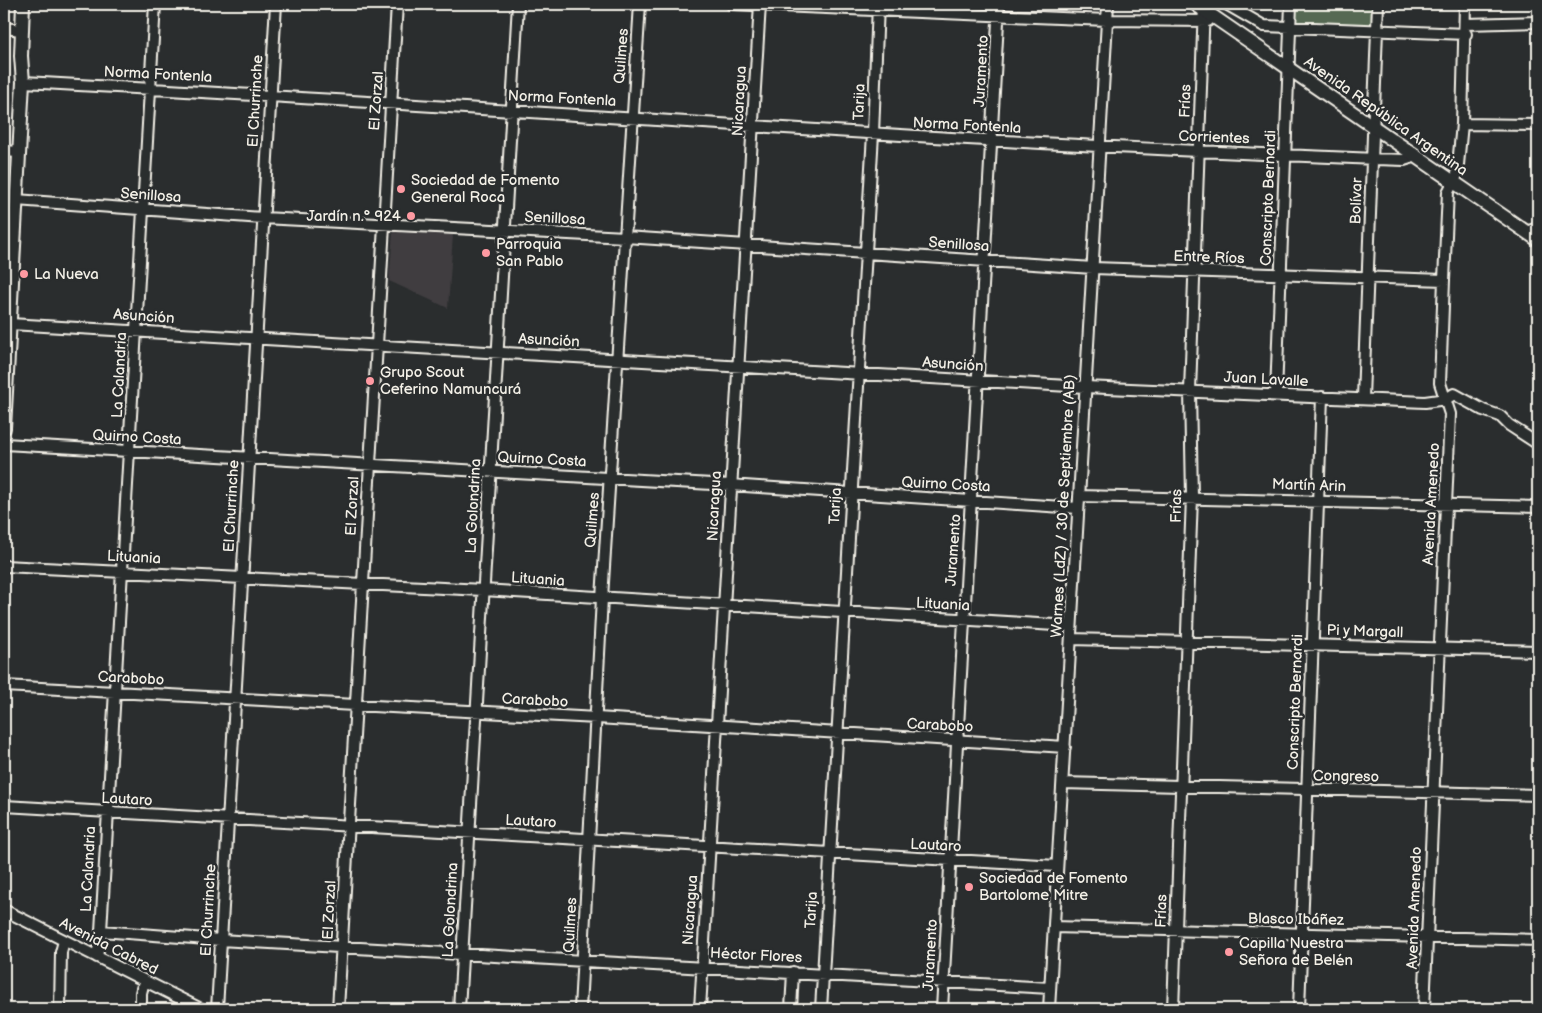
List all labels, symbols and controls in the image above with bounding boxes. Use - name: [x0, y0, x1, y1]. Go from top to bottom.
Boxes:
- street label: Quilmes: [610, 27, 633, 84]
- street label: Juramento: [970, 34, 993, 108]
- street label: Avenida República Argentina: [1300, 53, 1471, 180]
- street label: El Churrinche: [244, 54, 267, 148]
- street label: Norma Fontenla: [103, 62, 213, 87]
- street label: Nicaragua: [728, 65, 751, 137]
- street label: El Zorzal: [365, 71, 388, 131]
- street label: Tarija: [849, 83, 870, 121]
- street label: Frías: [1175, 83, 1196, 118]
- street label: Norma Fontenla: [507, 86, 617, 111]
- street label: Norma Fontenla: [912, 113, 1022, 138]
- street label: Corrientes: [1178, 127, 1251, 148]
- street label: Conscripto Bernardi: [1257, 130, 1280, 266]
- place label: Sociedad de Fomento General Roca: [411, 171, 560, 207]
- street label: Bolívar: [1346, 177, 1367, 225]
- marker: Sociedad de Fomento General Roca: [395, 183, 407, 195]
- street label: Senillosa: [120, 184, 182, 207]
- place label: Jardín n.° 924: [306, 207, 401, 226]
- street label: Senillosa: [524, 207, 586, 230]
- marker: Jardín n.° 924: [405, 210, 417, 222]
- street label: Senillosa: [928, 233, 990, 256]
- place label: Parroquia San Pablo: [496, 235, 564, 271]
- marker: Parroquia San Pablo: [480, 247, 492, 259]
- street label: Entre Ríos: [1173, 247, 1245, 268]
- place label: La Nueva: [34, 265, 99, 284]
- marker: La Nueva: [18, 268, 30, 280]
- street label: Asunción: [113, 305, 175, 328]
- street label: Asunción: [518, 329, 580, 352]
- street label: La Calandria: [108, 332, 131, 419]
- street label: Asunción: [922, 353, 984, 376]
- place label: Grupo Scout Ceferino Namuncurá: [380, 363, 521, 399]
- street label: Juan Lavalle: [1223, 368, 1309, 391]
- street label: Warnes (LdZ) / 30 de Septiembre (AB): [1047, 374, 1080, 638]
- marker: Grupo Scout Ceferino Namuncurá: [364, 375, 376, 387]
- street label: Quirno Costa: [92, 426, 182, 449]
- street label: Avenida Amenedo: [1419, 442, 1444, 566]
- street label: Quirno Costa: [497, 448, 587, 471]
- street label: La Golondrina: [462, 458, 485, 554]
- street label: El Churrinche: [220, 459, 243, 553]
- street label: Nicaragua: [703, 470, 726, 542]
- street label: Quirno Costa: [901, 473, 991, 496]
- street label: Martín Arin: [1272, 475, 1346, 496]
- street label: El Zorzal: [341, 476, 364, 536]
- street label: Tarija: [825, 487, 846, 525]
- street label: Frías: [1167, 488, 1186, 523]
- street label: Quilmes: [581, 491, 604, 548]
- street label: Juramento: [942, 513, 965, 587]
- street label: Lituania: [107, 547, 161, 568]
- street label: Lituania: [510, 568, 566, 591]
- street label: Lituania: [916, 594, 970, 615]
- street label: Pi y Margall: [1326, 621, 1404, 642]
- street label: Conscripto Bernardi: [1284, 634, 1307, 770]
- street label: Carabobo: [97, 667, 165, 690]
- street label: Carabobo: [501, 689, 569, 712]
- street label: Carabobo: [906, 714, 974, 737]
- street label: Congreso: [1313, 766, 1379, 787]
- street label: Lautaro: [101, 789, 153, 810]
- street label: Lautaro: [505, 811, 557, 832]
- street label: La Calandria: [77, 826, 100, 913]
- street label: Lautaro: [910, 835, 962, 856]
- street label: Avenida Amenedo: [1403, 846, 1426, 970]
- street label: La Golondrina: [439, 862, 462, 958]
- street label: El Churrinche: [197, 863, 220, 957]
- place label: Sociedad de Fomento Bartolome Mitre: [979, 869, 1128, 905]
- street label: Nicaragua: [679, 874, 702, 946]
- street label: El Zorzal: [318, 880, 341, 940]
- marker: Sociedad de Fomento Bartolome Mitre: [963, 881, 975, 893]
- street label: Tarija: [801, 891, 822, 929]
- street label: Frías: [1151, 893, 1172, 928]
- street label: Quilmes: [560, 896, 581, 953]
- street label: Blasco Ibáñez: [1248, 909, 1345, 930]
- street label: Avenida Cabred: [56, 913, 161, 979]
- street label: Juramento: [919, 918, 942, 992]
- place label: Capilla Nuestra Señora de Belén: [1239, 934, 1353, 970]
- street label: Héctor Flores: [709, 944, 803, 967]
- marker: Capilla Nuestra Señora de Belén: [1223, 946, 1235, 958]

